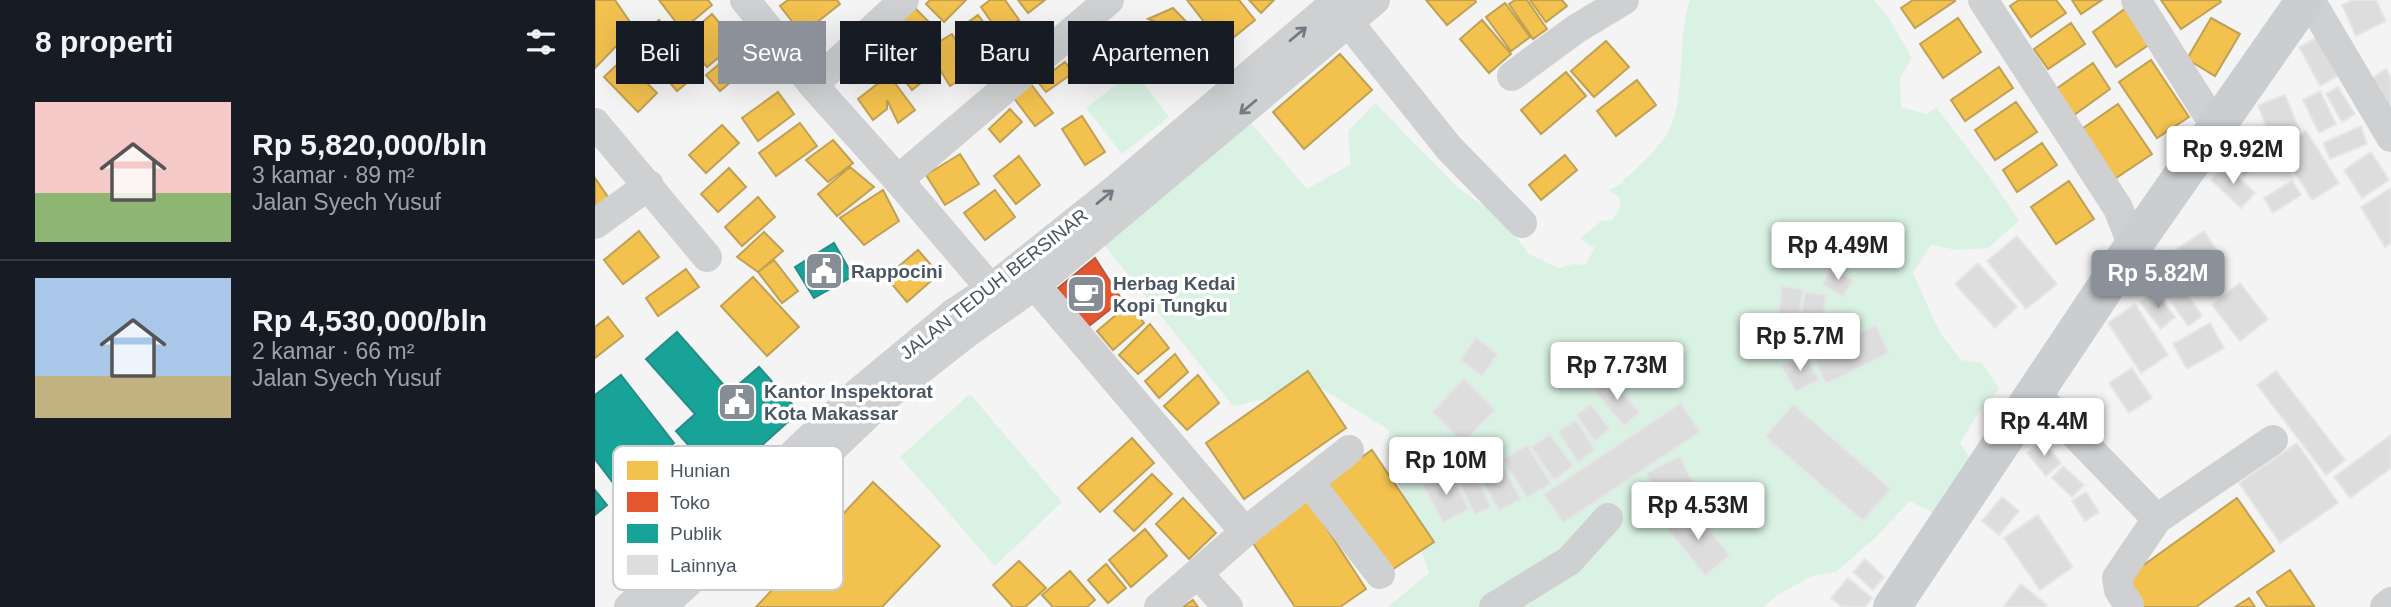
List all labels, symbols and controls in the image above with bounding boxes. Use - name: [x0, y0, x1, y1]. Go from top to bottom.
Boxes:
- chip: Beli: [616, 21, 704, 84]
- chip: Sewa: [718, 21, 826, 84]
- chip: Filter: [840, 21, 941, 84]
- chip: Baru: [955, 21, 1054, 84]
- chip: Apartemen: [1068, 21, 1234, 84]
- icon: filters: [522, 23, 560, 61]
- text: 8 properti: [35, 25, 173, 58]
- one-way arrow: [1288, 26, 1306, 42]
- one-way arrow: [1239, 99, 1257, 115]
- pin: Rp 9.92M: [2161, 127, 2305, 186]
- text: Rp 5,820,000/bln: [252, 128, 487, 161]
- icon: home: [91, 130, 175, 214]
- text: Rp 9.92M: [2183, 136, 2283, 162]
- text: 3 kamar · 89 m²: [252, 162, 414, 188]
- text: Jalan Syech Yusuf: [252, 189, 441, 215]
- one-way arrow: [1096, 190, 1114, 205]
- street label: JALAN TEDUH BERSINAR: [896, 204, 1092, 364]
- pin: Rp 4.49M: [1766, 222, 1910, 282]
- text: Rp 4.49M: [1788, 232, 1888, 258]
- public building icon: Rappocini: [803, 250, 845, 292]
- pin: Rp 5.82M: [2086, 250, 2230, 310]
- text: Rp 5.82M: [2108, 260, 2208, 286]
- place label: Rappocini: [851, 261, 943, 282]
- cafe icon: Herbag Kedai Kopi Tungku: [1065, 273, 1107, 315]
- place label: Herbag Kedai Kopi Tungku: [1113, 273, 1235, 316]
- text: Rp 4,530,000/bln: [252, 304, 487, 337]
- icon: home: [91, 306, 175, 390]
- pin: Rp 5.7M: [1735, 314, 1865, 373]
- text: Rp 5.7M: [1756, 323, 1844, 349]
- text: 2 kamar · 66 m²: [252, 338, 414, 364]
- pin: Rp 7.73M: [1545, 342, 1689, 402]
- text: Rp 7.73M: [1567, 352, 1667, 378]
- text: Jalan Syech Yusuf: [252, 365, 441, 391]
- public building icon: Kantor Inspektorat Kota Makassar: [716, 381, 758, 423]
- place label: Kantor Inspektorat Kota Makassar: [764, 381, 934, 424]
- pin: Rp 4.4M: [1979, 398, 2109, 458]
- text: Rp 4.4M: [2000, 408, 2088, 434]
- pin: Rp 10M: [1389, 438, 1503, 497]
- legend: [613, 446, 843, 590]
- text: Rp 10M: [1405, 447, 1487, 473]
- text: Hunian: [670, 460, 730, 481]
- pin: Rp 4.53M: [1626, 482, 1770, 542]
- text: Toko: [670, 492, 710, 513]
- text: Rp 4.53M: [1648, 492, 1748, 518]
- text: Publik: [670, 523, 722, 544]
- text: Lainnya: [670, 555, 737, 576]

